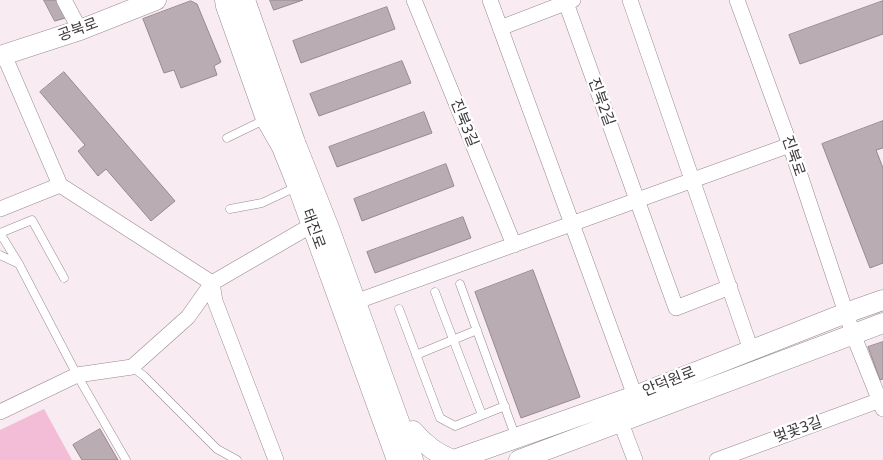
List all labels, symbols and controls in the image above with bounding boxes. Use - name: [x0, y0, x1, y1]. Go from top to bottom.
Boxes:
- street label: 공북로: [55, 14, 101, 46]
- street label: 진북2길: [584, 75, 618, 129]
- street label: 진북3길: [446, 96, 482, 150]
- street label: 진북로: [778, 133, 808, 179]
- street label: 태진로: [297, 206, 329, 252]
- street label: 안덕원로: [640, 363, 698, 401]
- street label: 벚꽃3길: [771, 413, 825, 447]

